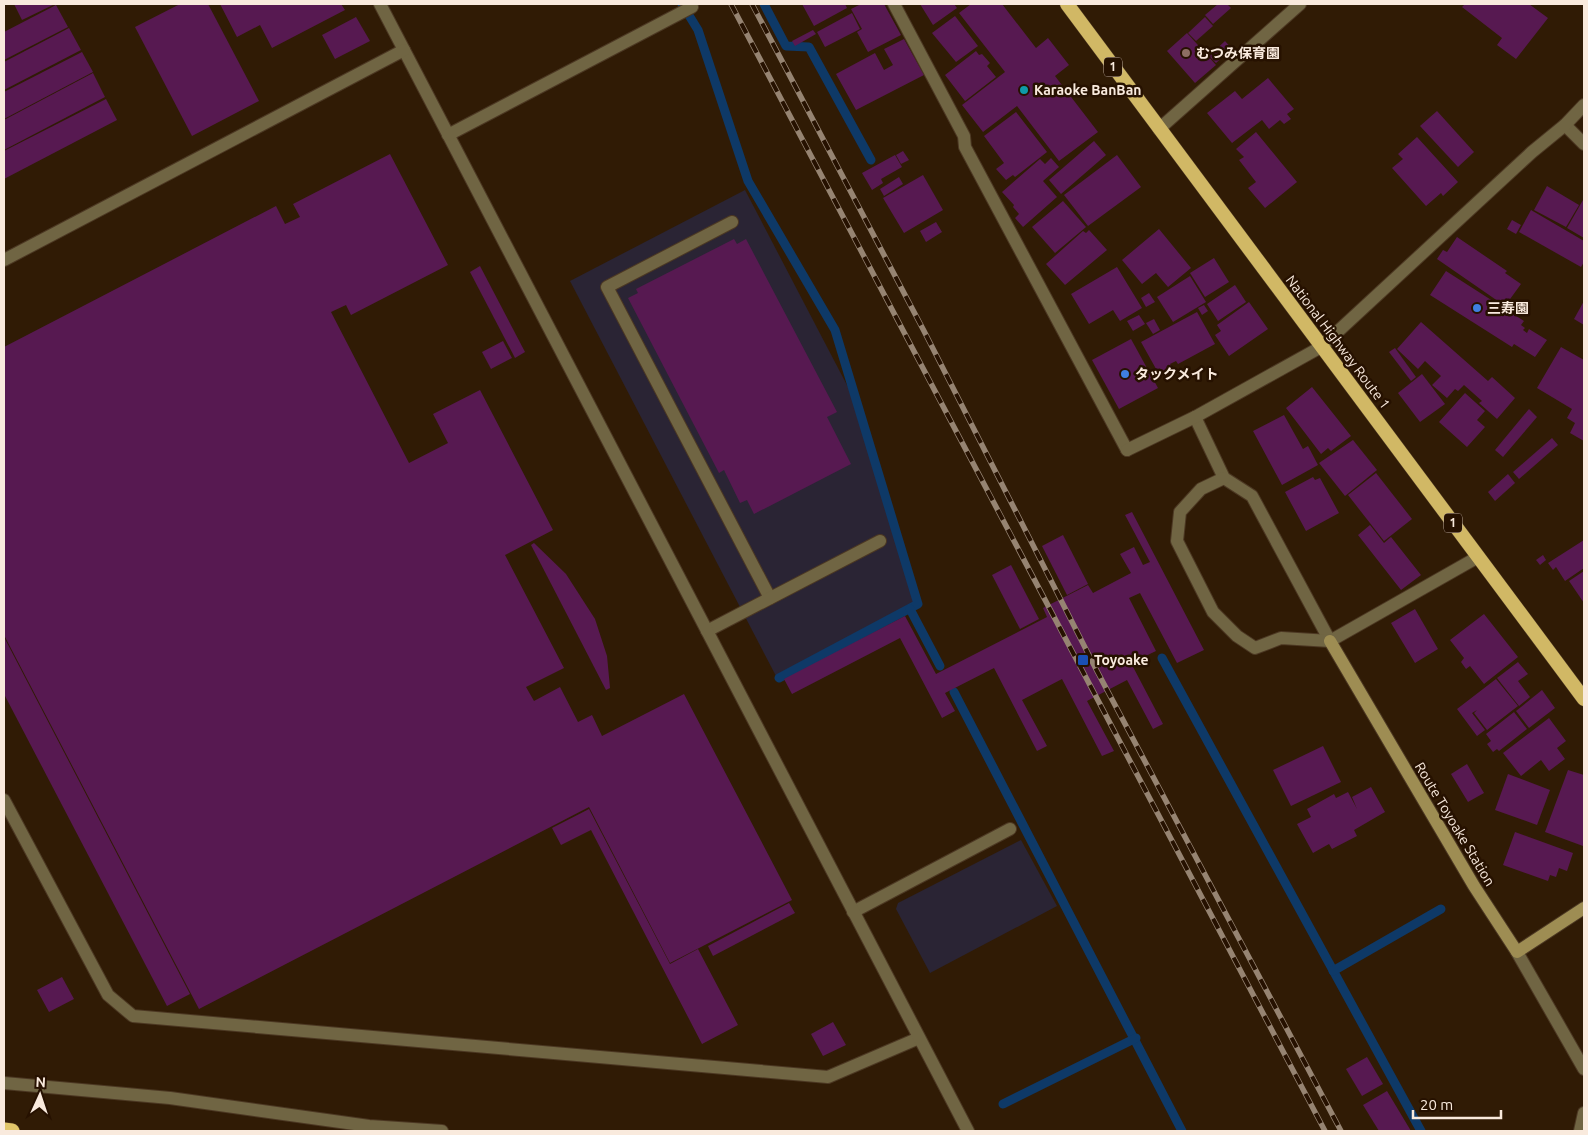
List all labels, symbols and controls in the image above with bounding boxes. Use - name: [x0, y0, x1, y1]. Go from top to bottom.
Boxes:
- place label: むつみ保育園: [1196, 45, 1280, 61]
- marker: むつみ保育園: [1180, 47, 1192, 59]
- road number: 1: [1104, 58, 1122, 76]
- place label: Karaoke BanBan: [1034, 82, 1141, 98]
- marker: Karaoke BanBan: [1018, 84, 1030, 96]
- street label: National Highway Route 1: [1283, 272, 1393, 412]
- place label: 三寿園: [1487, 300, 1529, 316]
- marker: 三寿園: [1471, 302, 1483, 314]
- place label: タックメイト: [1135, 366, 1218, 382]
- marker: タックメイト: [1119, 368, 1131, 380]
- road number: 1: [1444, 514, 1462, 532]
- place label: Toyoake: [1094, 652, 1149, 668]
- marker: Toyoake: [1076, 653, 1090, 667]
- street label: Route Toyoake Station: [1412, 759, 1498, 889]
- north arrow: [15, 1070, 65, 1120]
- text: N: [35, 1074, 46, 1090]
- scale bar: [1413, 1088, 1500, 1120]
- text: 20 m: [1420, 1096, 1453, 1113]

